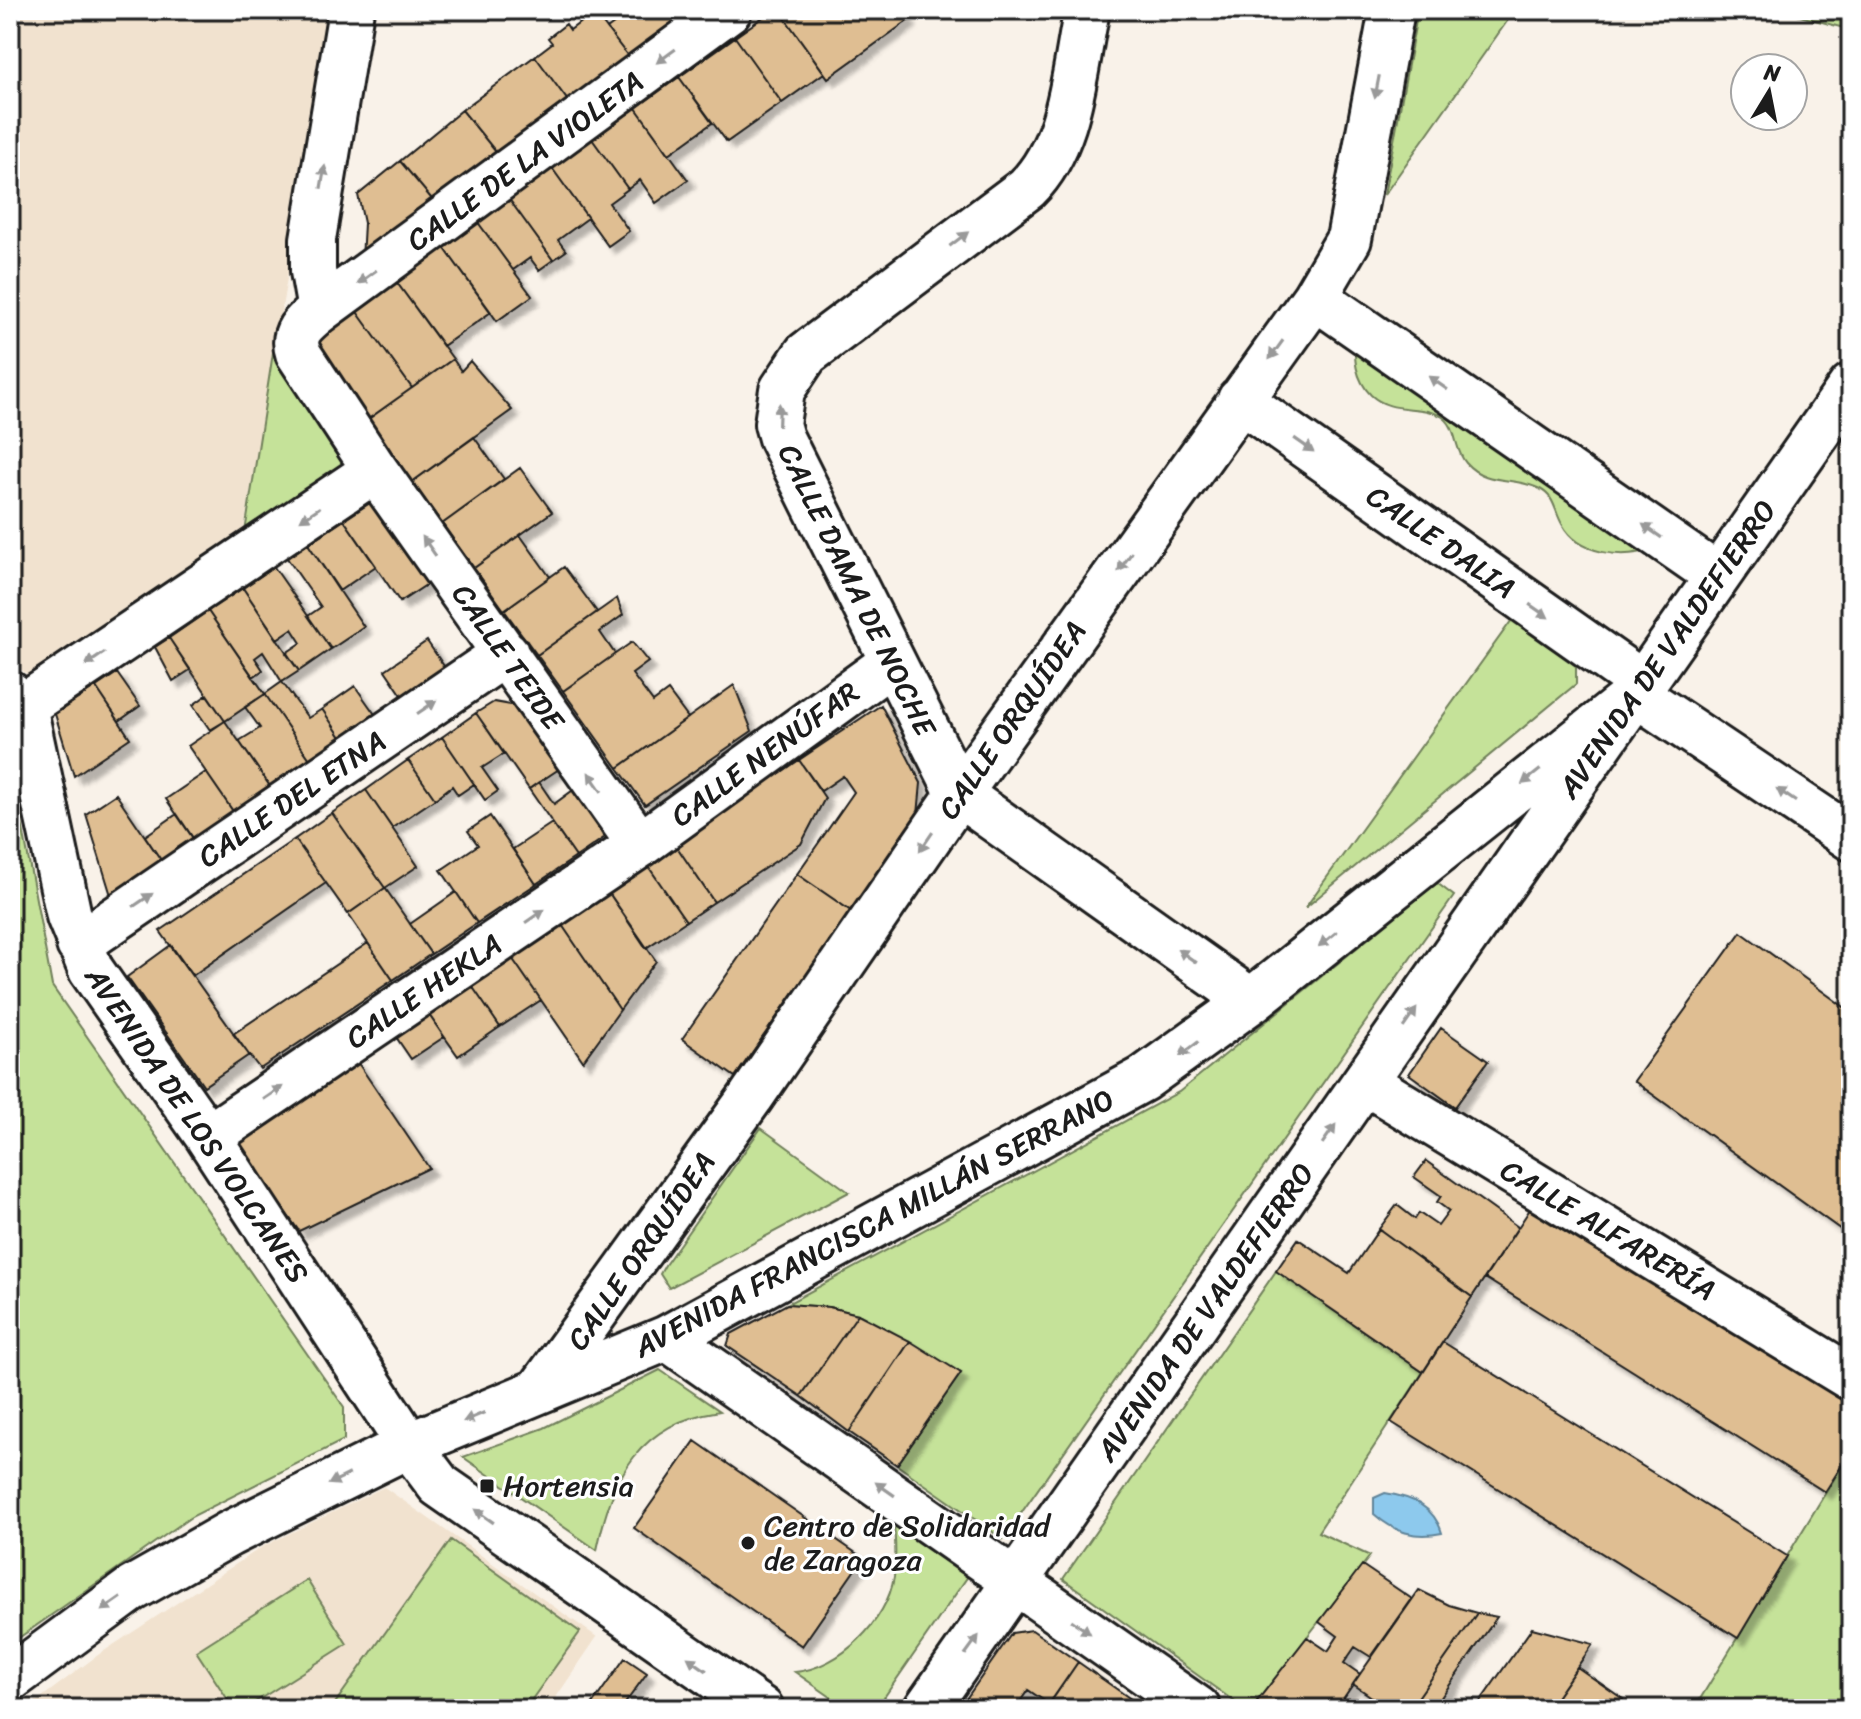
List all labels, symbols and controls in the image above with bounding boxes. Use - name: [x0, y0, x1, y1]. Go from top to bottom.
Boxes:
- one-way arrow: [656, 48, 676, 64]
- north arrow: [1729, 52, 1809, 132]
- text: N: [1761, 52, 1784, 93]
- street label: CALLE DE LA VIOLETA: [395, 56, 655, 266]
- one-way arrow: [1371, 74, 1383, 99]
- one-way arrow: [317, 164, 330, 189]
- one-way arrow: [948, 231, 970, 247]
- one-way arrow: [356, 269, 377, 285]
- one-way arrow: [1269, 340, 1285, 361]
- one-way arrow: [1428, 376, 1449, 391]
- one-way arrow: [773, 401, 786, 427]
- street label: CALLE DAMA DE NOCHE: [763, 434, 953, 748]
- one-way arrow: [1293, 437, 1314, 452]
- street label: CALLE DALIA: [1355, 470, 1527, 614]
- street label: AVENIDA DE VALDEFIERRO: [1542, 488, 1791, 811]
- one-way arrow: [300, 506, 321, 521]
- one-way arrow: [1641, 524, 1662, 539]
- one-way arrow: [422, 536, 437, 557]
- one-way arrow: [1118, 551, 1133, 572]
- street label: CALLE TEIDE: [437, 572, 580, 744]
- one-way arrow: [1528, 603, 1550, 619]
- street label: CALLE ORQUÍDEA: [923, 609, 1101, 831]
- one-way arrow: [84, 651, 105, 666]
- street label: CALLE NENÚFAR: [659, 667, 871, 841]
- one-way arrow: [417, 699, 438, 714]
- street label: CALLE DEL ETNA: [186, 715, 398, 883]
- one-way arrow: [1521, 768, 1541, 784]
- one-way arrow: [588, 771, 603, 792]
- one-way arrow: [1776, 787, 1797, 802]
- one-way arrow: [919, 832, 934, 853]
- one-way arrow: [133, 893, 154, 908]
- one-way arrow: [524, 909, 545, 924]
- street label: CALLE HEKLA: [334, 918, 514, 1064]
- one-way arrow: [1318, 930, 1338, 947]
- one-way arrow: [1176, 948, 1198, 964]
- street label: AVENIDA DE LOS VOLCANES: [69, 954, 324, 1295]
- one-way arrow: [1402, 1008, 1417, 1029]
- one-way arrow: [1179, 1040, 1199, 1056]
- street label: AVENIDA FRANCISCA MILLÁN SERRANO: [623, 1073, 1124, 1374]
- one-way arrow: [262, 1086, 283, 1101]
- one-way arrow: [1321, 1123, 1336, 1144]
- street label: CALLE ORQUÍDEA: [552, 1140, 730, 1362]
- street label: CALLE ALFARERÍA: [1489, 1144, 1727, 1316]
- street label: AVENIDA DE VALDEFIERRO: [1080, 1151, 1329, 1474]
- one-way arrow: [462, 1411, 486, 1424]
- place label: Hortensia: [503, 1459, 634, 1513]
- one-way arrow: [327, 1473, 350, 1486]
- marker: Hortensia: [478, 1477, 496, 1495]
- one-way arrow: [874, 1482, 895, 1497]
- place label: Centro de Solidaridad de Zaragoza: [764, 1499, 1052, 1587]
- one-way arrow: [473, 1509, 494, 1524]
- marker: Centro de Solidaridad de Zaragoza: [739, 1534, 757, 1552]
- one-way arrow: [100, 1596, 122, 1612]
- one-way arrow: [1070, 1619, 1091, 1634]
- one-way arrow: [963, 1635, 979, 1656]
- one-way arrow: [687, 1657, 708, 1672]

